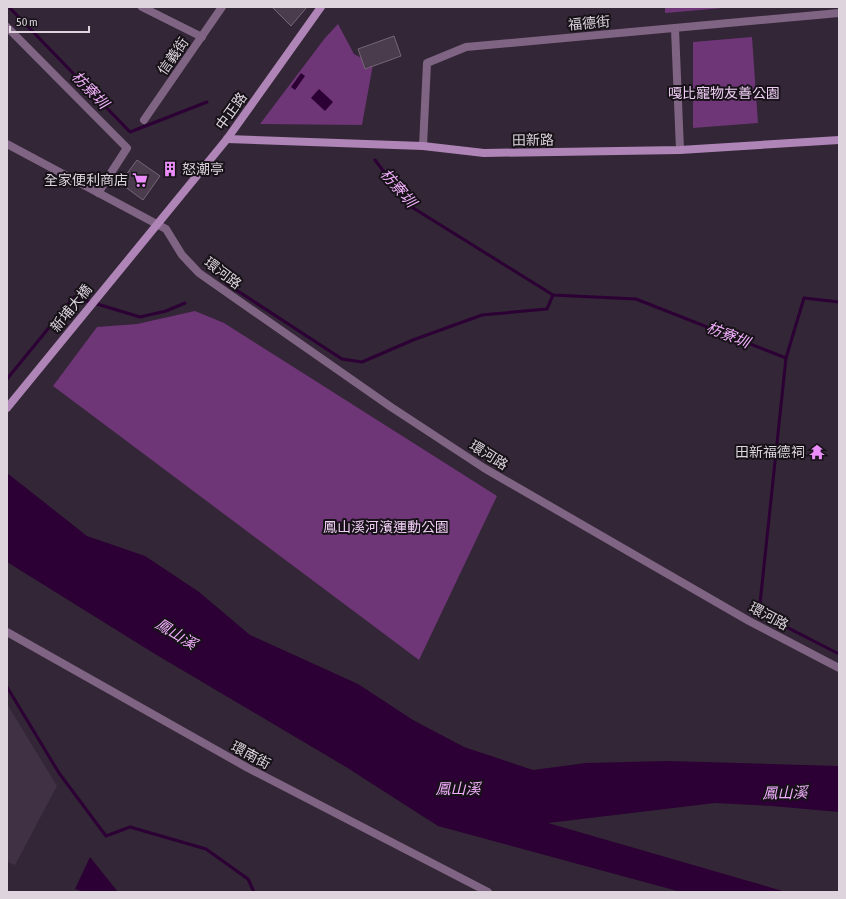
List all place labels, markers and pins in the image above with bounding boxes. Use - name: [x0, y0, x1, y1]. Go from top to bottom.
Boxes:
- building icon: 怒潮亭: [161, 160, 179, 178]
- place label: 怒潮亭: [182, 161, 224, 177]
- supermarket icon: 全家便利商店: [131, 171, 149, 189]
- place label: 全家便利商店: [44, 172, 128, 188]
- temple icon: 田新福德祠: [808, 443, 826, 461]
- place label: 田新福德祠: [735, 444, 805, 460]

